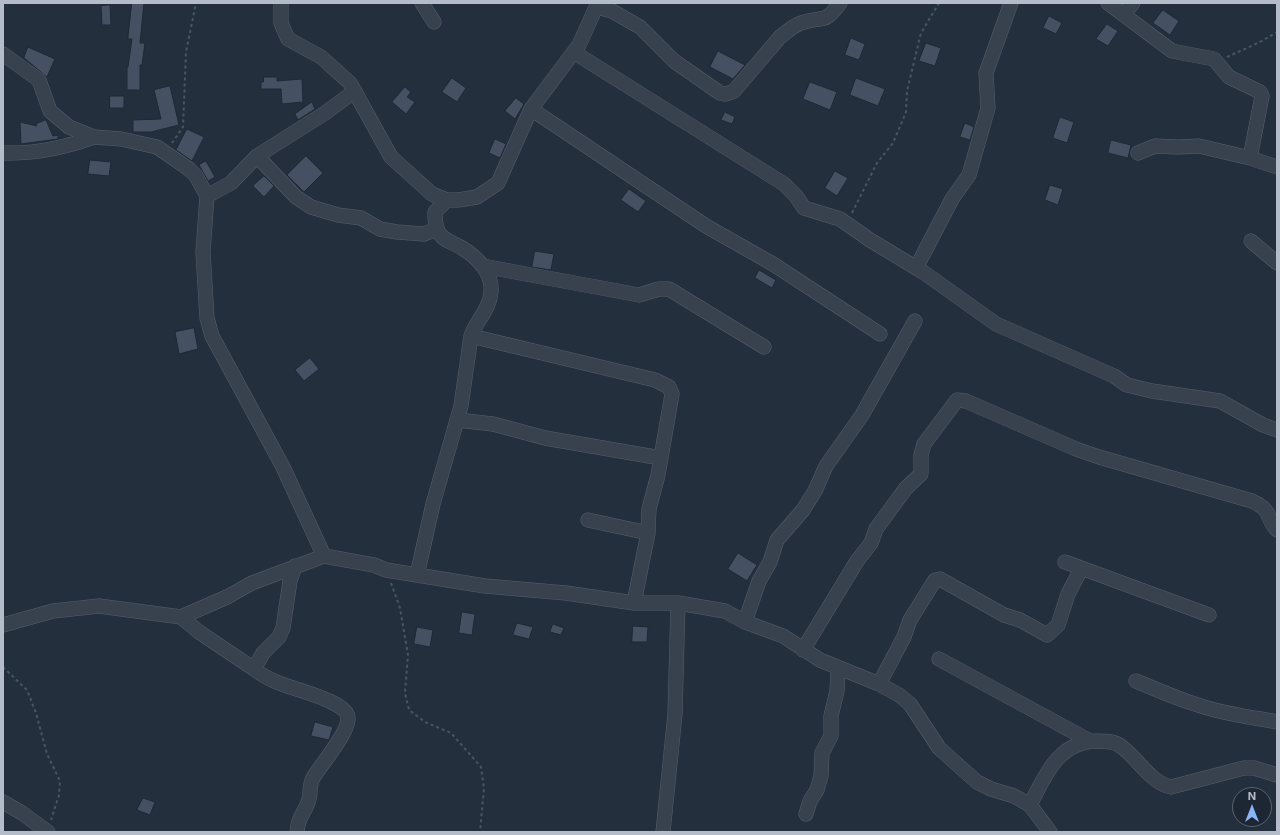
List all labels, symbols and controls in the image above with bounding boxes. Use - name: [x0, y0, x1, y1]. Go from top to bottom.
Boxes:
- north arrow: [1232, 787, 1272, 827]
- text: N: [1248, 789, 1256, 803]

